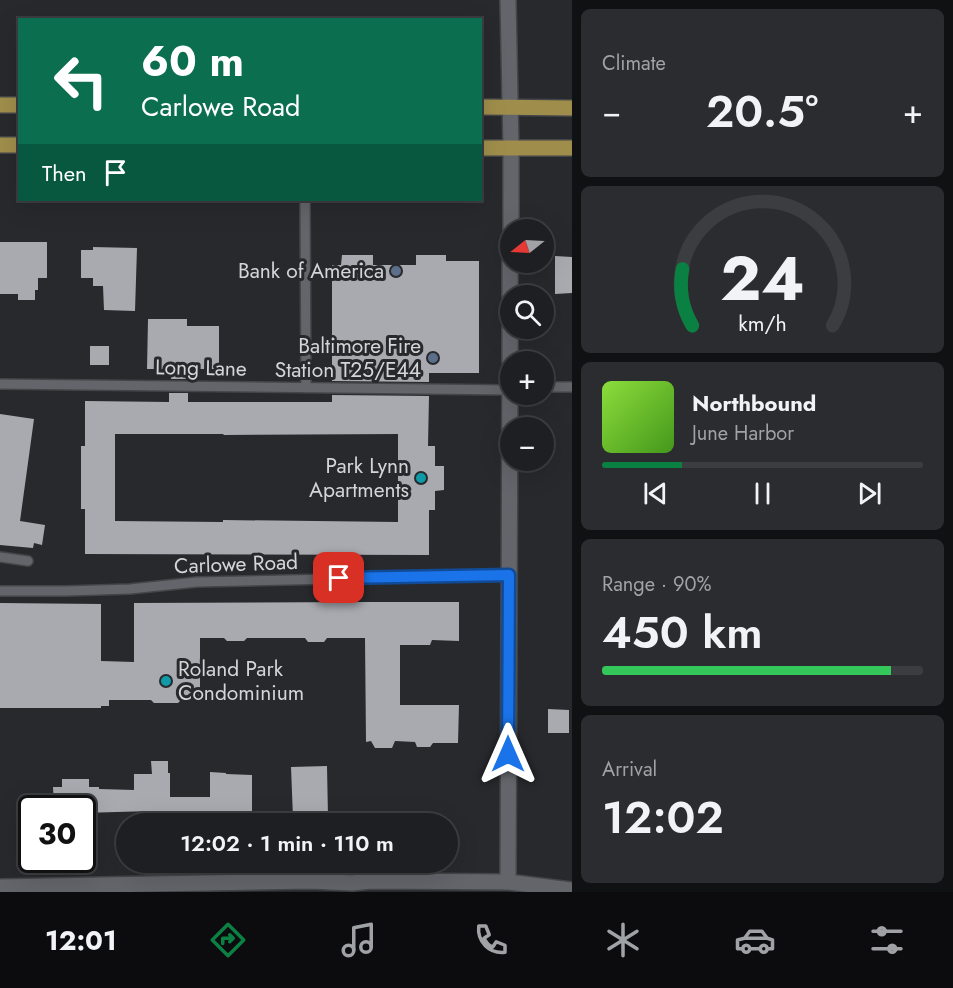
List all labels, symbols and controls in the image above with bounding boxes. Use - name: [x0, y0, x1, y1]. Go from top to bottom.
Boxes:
- text: 60 m: [141, 31, 244, 92]
- icon: left: [42, 42, 120, 120]
- text: Climate: [602, 49, 666, 78]
- text: 20.5°: [706, 79, 818, 144]
- text: Carlowe Road: [141, 87, 301, 126]
- text: −: [602, 88, 621, 135]
- text: +: [903, 88, 923, 135]
- icon: arrive: [99, 156, 132, 189]
- text: Then: [42, 157, 87, 189]
- north arrow: [500, 219, 554, 273]
- map controls: [500, 219, 554, 471]
- text: 24: [720, 234, 805, 324]
- place label: Bank of America: [238, 256, 384, 286]
- marker: Bank of America: [389, 264, 403, 278]
- button: search: [500, 285, 554, 339]
- text: km/h: [738, 309, 787, 340]
- place label: Baltimore Fire Station T25/E44: [275, 331, 421, 385]
- marker: Baltimore Fire Station T25/E44: [426, 351, 440, 365]
- button: +: [500, 351, 554, 405]
- street label: Long Lane: [155, 352, 247, 384]
- text: Northbound: [692, 387, 816, 419]
- button: −: [500, 417, 554, 471]
- text: June Harbor: [692, 419, 794, 448]
- place label: Park Lynn Apartments: [309, 451, 409, 505]
- marker: Park Lynn Apartments: [414, 471, 428, 485]
- icon: previous: [639, 477, 672, 510]
- icon: pause: [746, 477, 779, 510]
- icon: next: [853, 477, 886, 510]
- street label: Carlowe Road: [173, 547, 299, 581]
- pin: [313, 552, 364, 603]
- icon: arrive: [322, 561, 355, 594]
- text: Range · 90%: [602, 570, 712, 599]
- text: 450 km: [602, 600, 763, 665]
- place label: Roland Park Condominium: [178, 654, 304, 708]
- marker: Roland Park Condominium: [159, 674, 173, 688]
- position arrow: [476, 722, 540, 786]
- text: Arrival: [602, 755, 657, 784]
- text: 12:02: [602, 785, 724, 850]
- speed limit sign: 30: [18, 795, 96, 873]
- text: 12:02 · 1 min · 110 m: [180, 827, 394, 859]
- icon: directions: [207, 919, 249, 961]
- icon: music: [338, 919, 380, 961]
- icon: phone: [470, 919, 512, 961]
- icon: climate: [602, 919, 644, 961]
- icon: car: [734, 919, 776, 961]
- icon: filters: [866, 919, 908, 961]
- text: 12:01: [45, 921, 117, 960]

